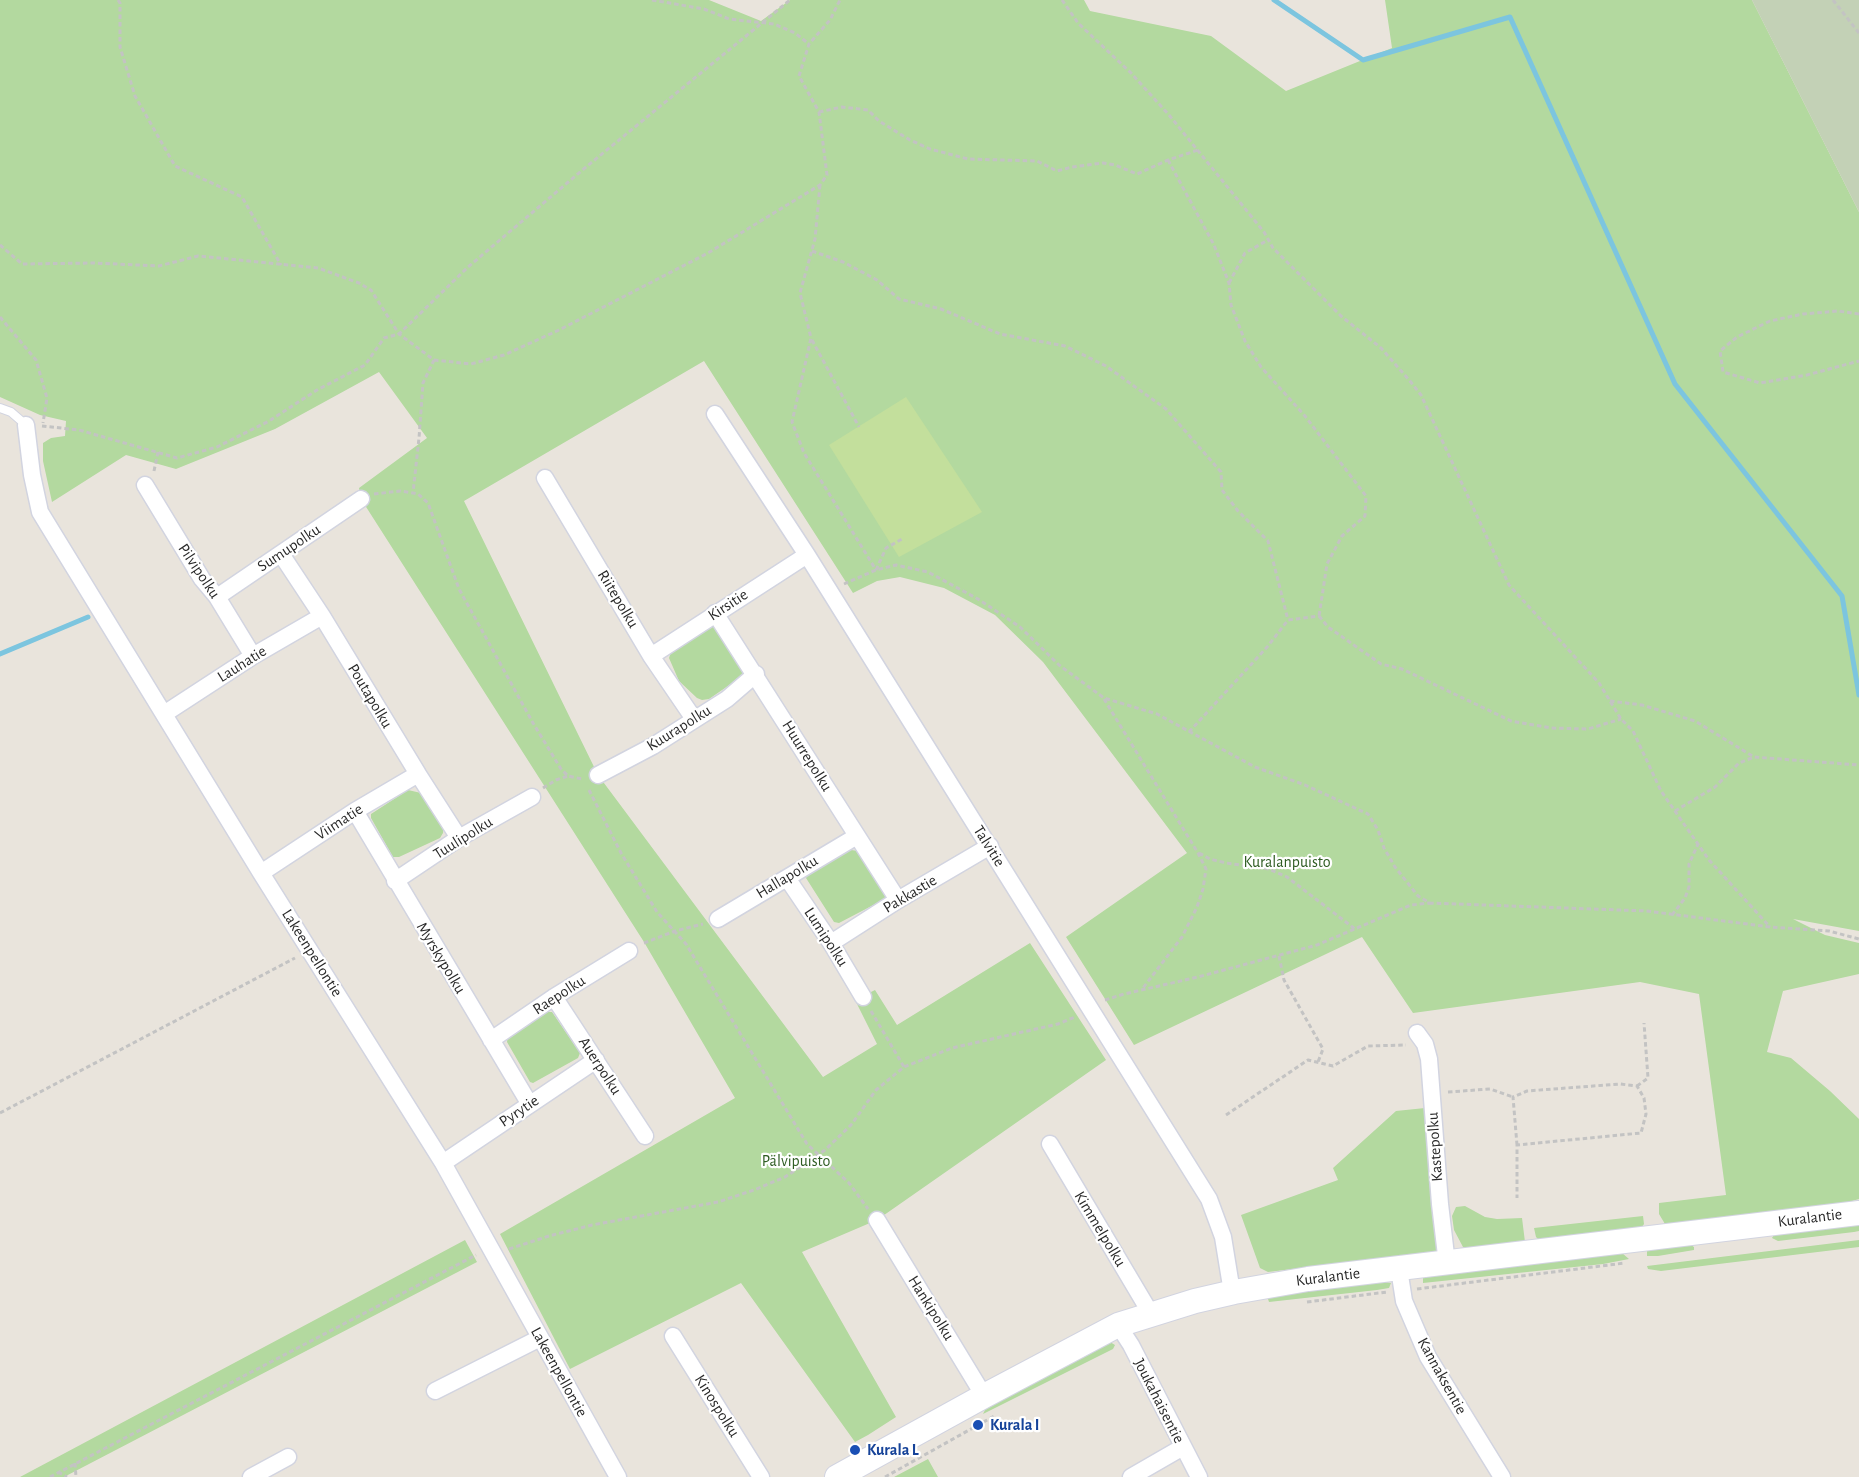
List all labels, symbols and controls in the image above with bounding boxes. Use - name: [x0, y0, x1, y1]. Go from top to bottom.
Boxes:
- street label: Sumupolku: [254, 520, 324, 576]
- street label: Pilvipolku: [174, 540, 224, 602]
- street label: Riitepolku: [593, 567, 643, 631]
- street label: Kirsitie: [704, 585, 752, 625]
- street label: Lauhatie: [214, 641, 270, 687]
- street label: Poutapolku: [343, 660, 397, 732]
- street label: Kuurapolku: [643, 701, 715, 755]
- street label: Huurrepolku: [778, 717, 836, 795]
- street label: Viimatie: [311, 799, 367, 845]
- street label: Tuulipolku: [430, 812, 496, 864]
- street label: Talvitie: [969, 822, 1009, 870]
- street label: Hallapolku: [753, 851, 821, 903]
- park label: Kuralanpuisto: [1243, 852, 1331, 872]
- street label: Pakkastie: [880, 871, 940, 917]
- street label: Lumipolku: [800, 904, 852, 970]
- street label: Lakeenpellontie: [277, 906, 347, 1000]
- street label: Myrskypolku: [412, 919, 470, 997]
- street label: Raepolku: [529, 971, 589, 1019]
- street label: Auerpolku: [574, 1034, 626, 1098]
- street label: Pyrytie: [496, 1091, 542, 1131]
- street label: Kastepolku: [1423, 1112, 1447, 1182]
- park label: Pälvipuisto: [762, 1151, 830, 1171]
- street label: Kimmelpolku: [1070, 1188, 1130, 1270]
- street label: Kuralantie: [1777, 1205, 1843, 1231]
- street label: Kuralantie: [1295, 1264, 1361, 1290]
- street label: Hankipolku: [904, 1272, 958, 1344]
- street label: Lakeenpellontie: [526, 1324, 592, 1420]
- street label: Kannaksentie: [1413, 1334, 1471, 1418]
- street label: Joukahaisentie: [1129, 1355, 1189, 1447]
- street label: Kinospolku: [690, 1371, 744, 1441]
- place label: Kurala I: [990, 1415, 1039, 1435]
- marker: Kurala I: [971, 1418, 985, 1432]
- place label: Kurala L: [867, 1440, 919, 1460]
- marker: Kurala L: [848, 1443, 862, 1457]

